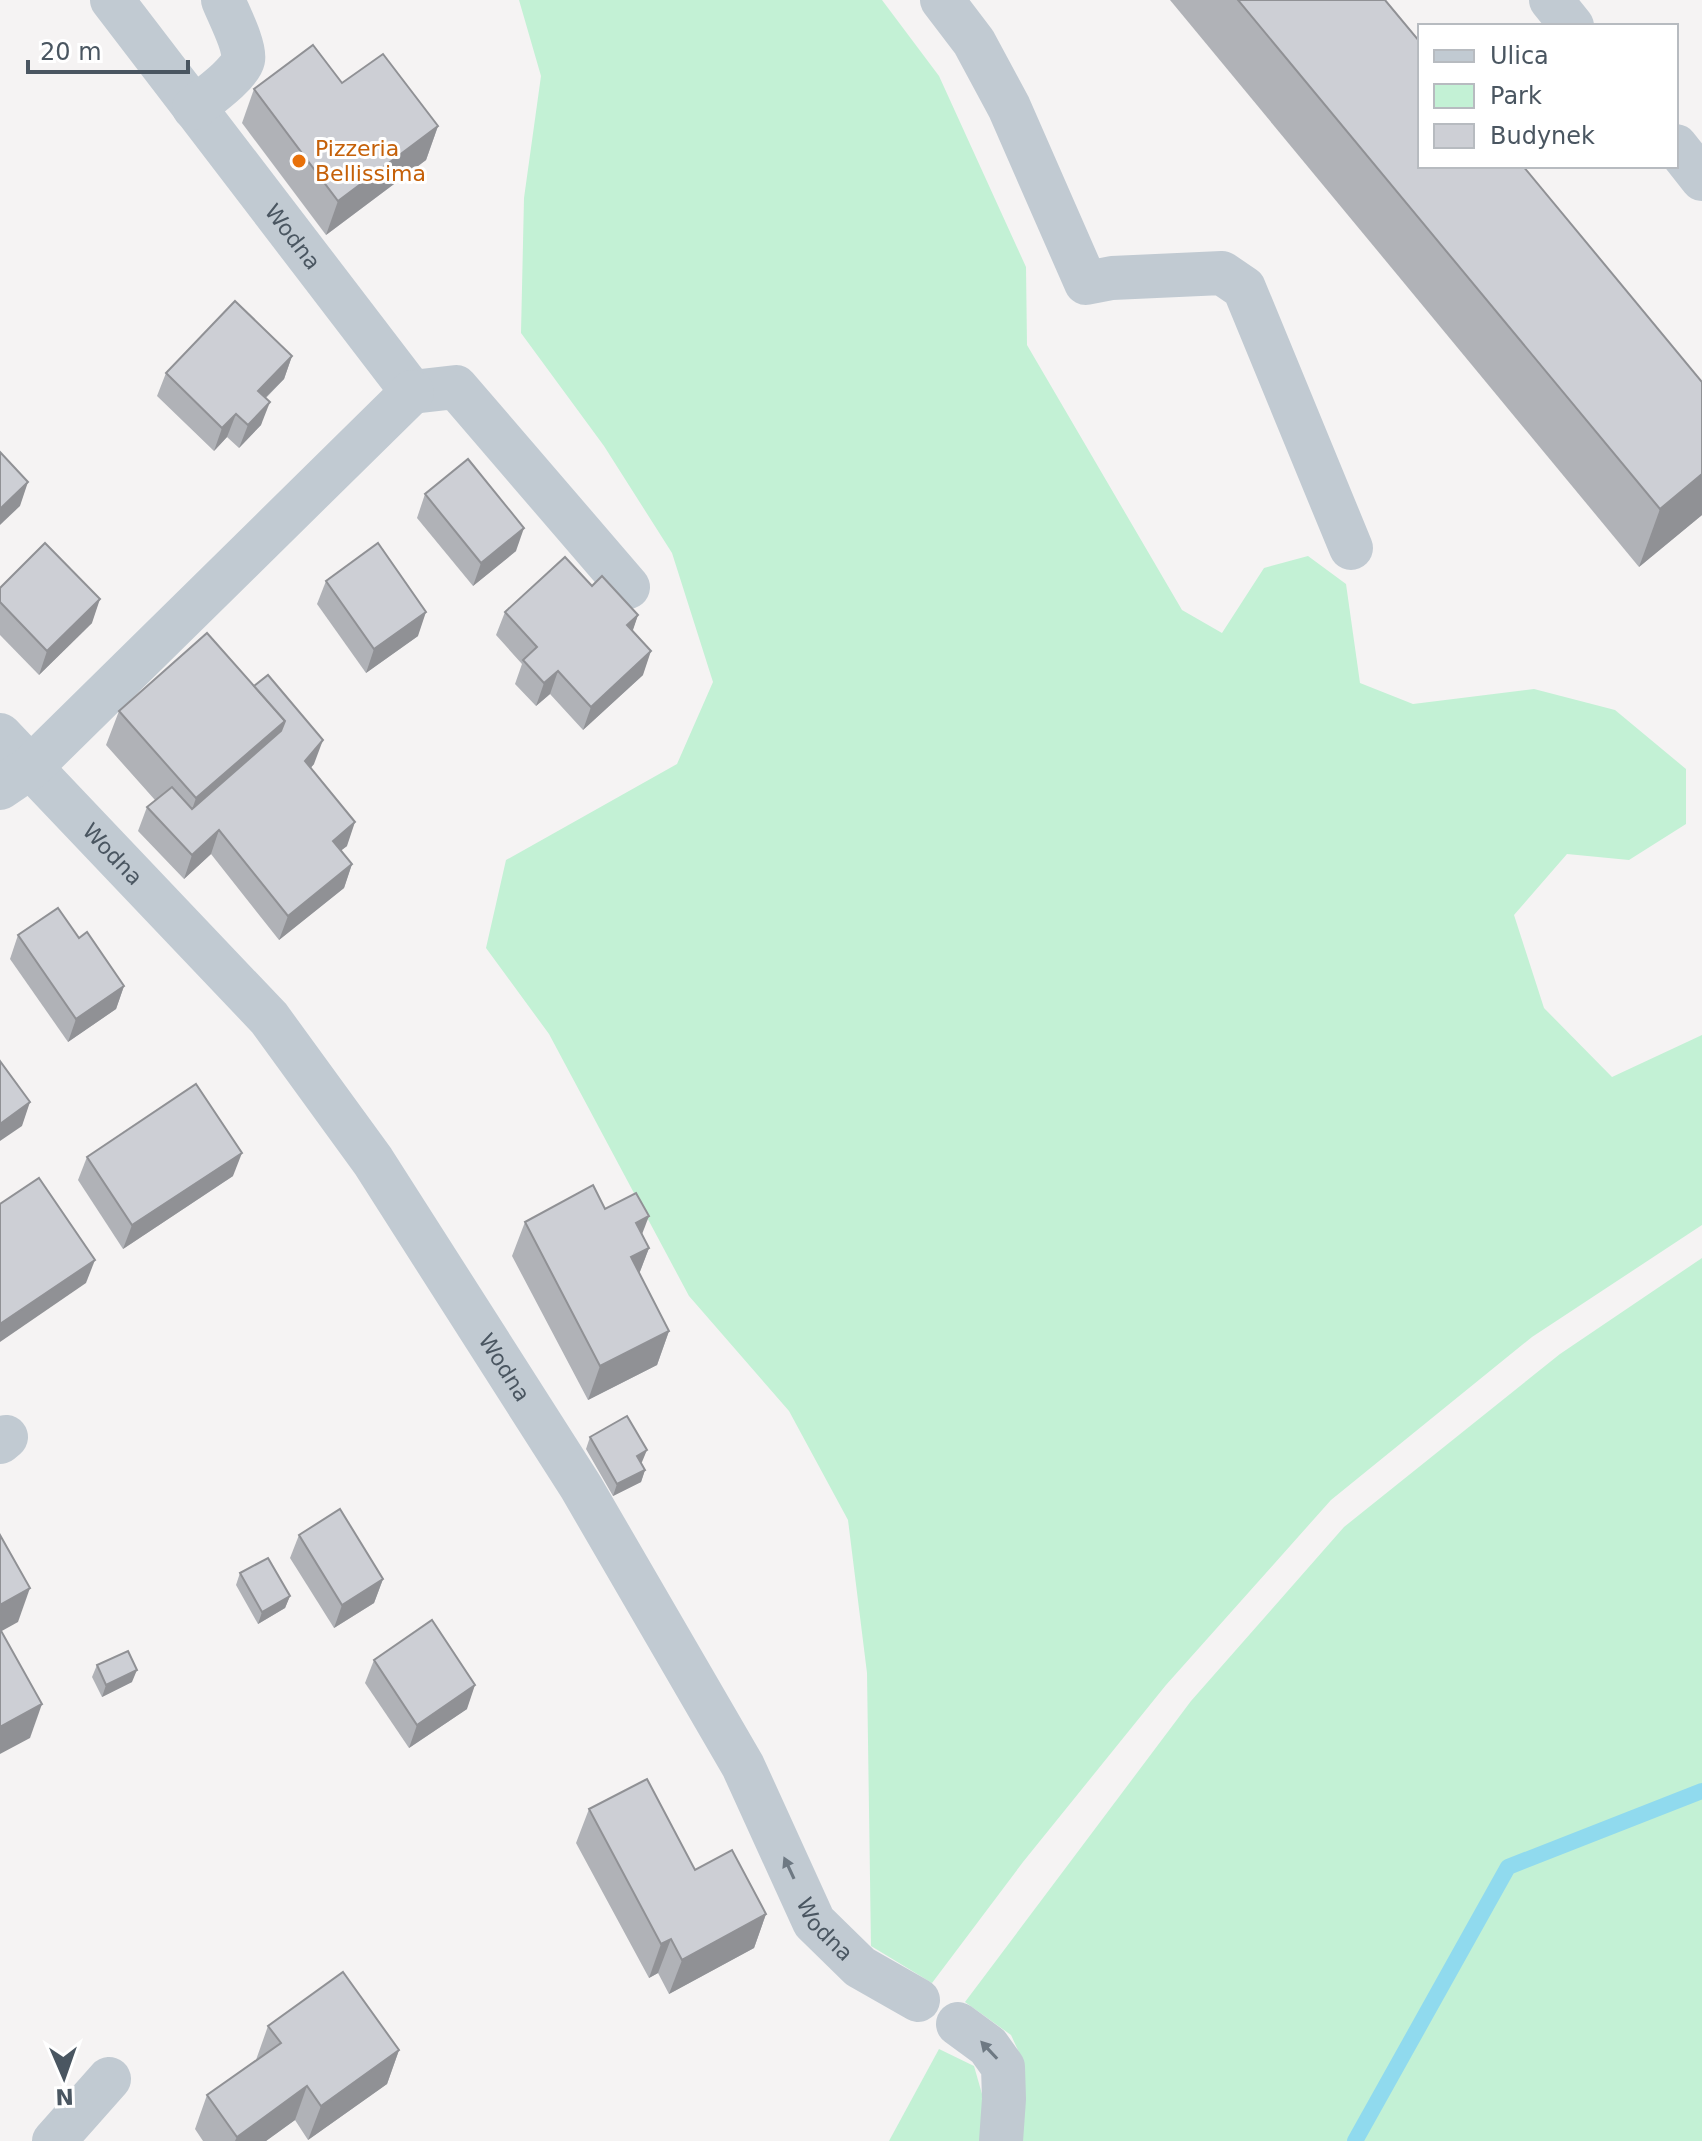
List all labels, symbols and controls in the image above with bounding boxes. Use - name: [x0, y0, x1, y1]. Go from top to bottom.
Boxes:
- scale bar: [28, 24, 188, 74]
- legend: [1418, 24, 1678, 168]
- text: 20 m: [40, 38, 102, 66]
- text: Ulica: [1490, 42, 1549, 70]
- text: Park: [1490, 82, 1542, 110]
- text: Budynek: [1490, 122, 1595, 150]
- place label: Pizzeria Bellissima: [315, 136, 426, 186]
- marker: Pizzeria Bellissima: [290, 152, 308, 170]
- street label: Wodna: [260, 199, 326, 274]
- street label: Wodna: [78, 818, 148, 890]
- street label: Wodna: [474, 1329, 535, 1406]
- one-way arrow: [782, 1857, 796, 1880]
- street label: Wodna: [792, 1893, 858, 1966]
- north arrow: [24, 2037, 104, 2117]
- one-way arrow: [980, 2040, 998, 2060]
- text: N: [55, 2084, 74, 2109]

